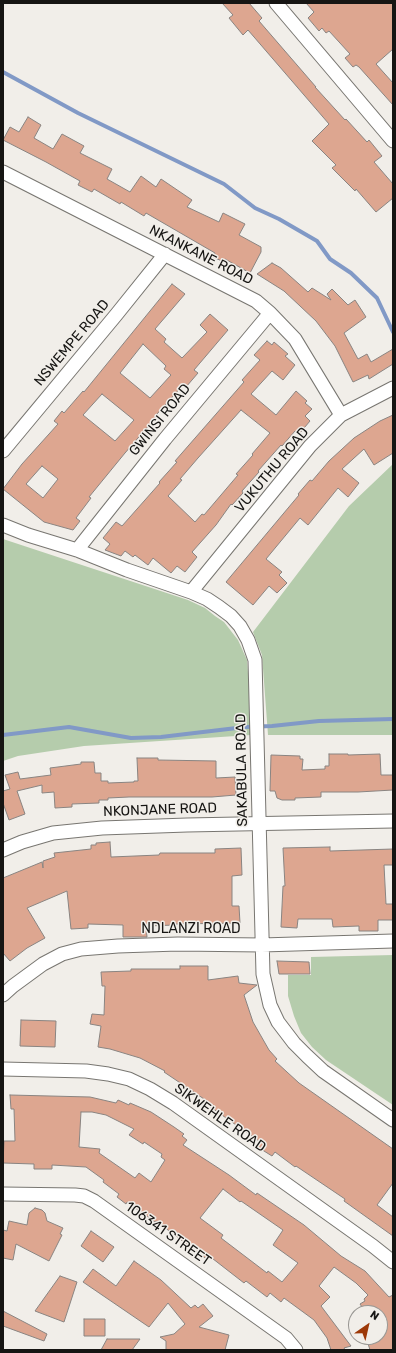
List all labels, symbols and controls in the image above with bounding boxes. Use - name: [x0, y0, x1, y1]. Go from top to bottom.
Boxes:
- street label: NKANKANE ROAD: [146, 222, 256, 288]
- street label: NSWEMPE ROAD: [31, 296, 113, 390]
- street label: GWINSI ROAD: [126, 381, 194, 459]
- street label: VUKUTHU ROAD: [231, 424, 313, 516]
- street label: SAKABULA ROAD: [233, 713, 251, 827]
- street label: NKONJANE ROAD: [103, 800, 217, 820]
- street label: NDLANZI ROAD: [141, 921, 241, 937]
- street label: SIKWEHLE ROAD: [171, 1080, 269, 1156]
- street label: 106341 STREET: [122, 1198, 214, 1270]
- north arrow: [348, 1305, 388, 1345]
- text: N: [368, 1308, 381, 1323]

